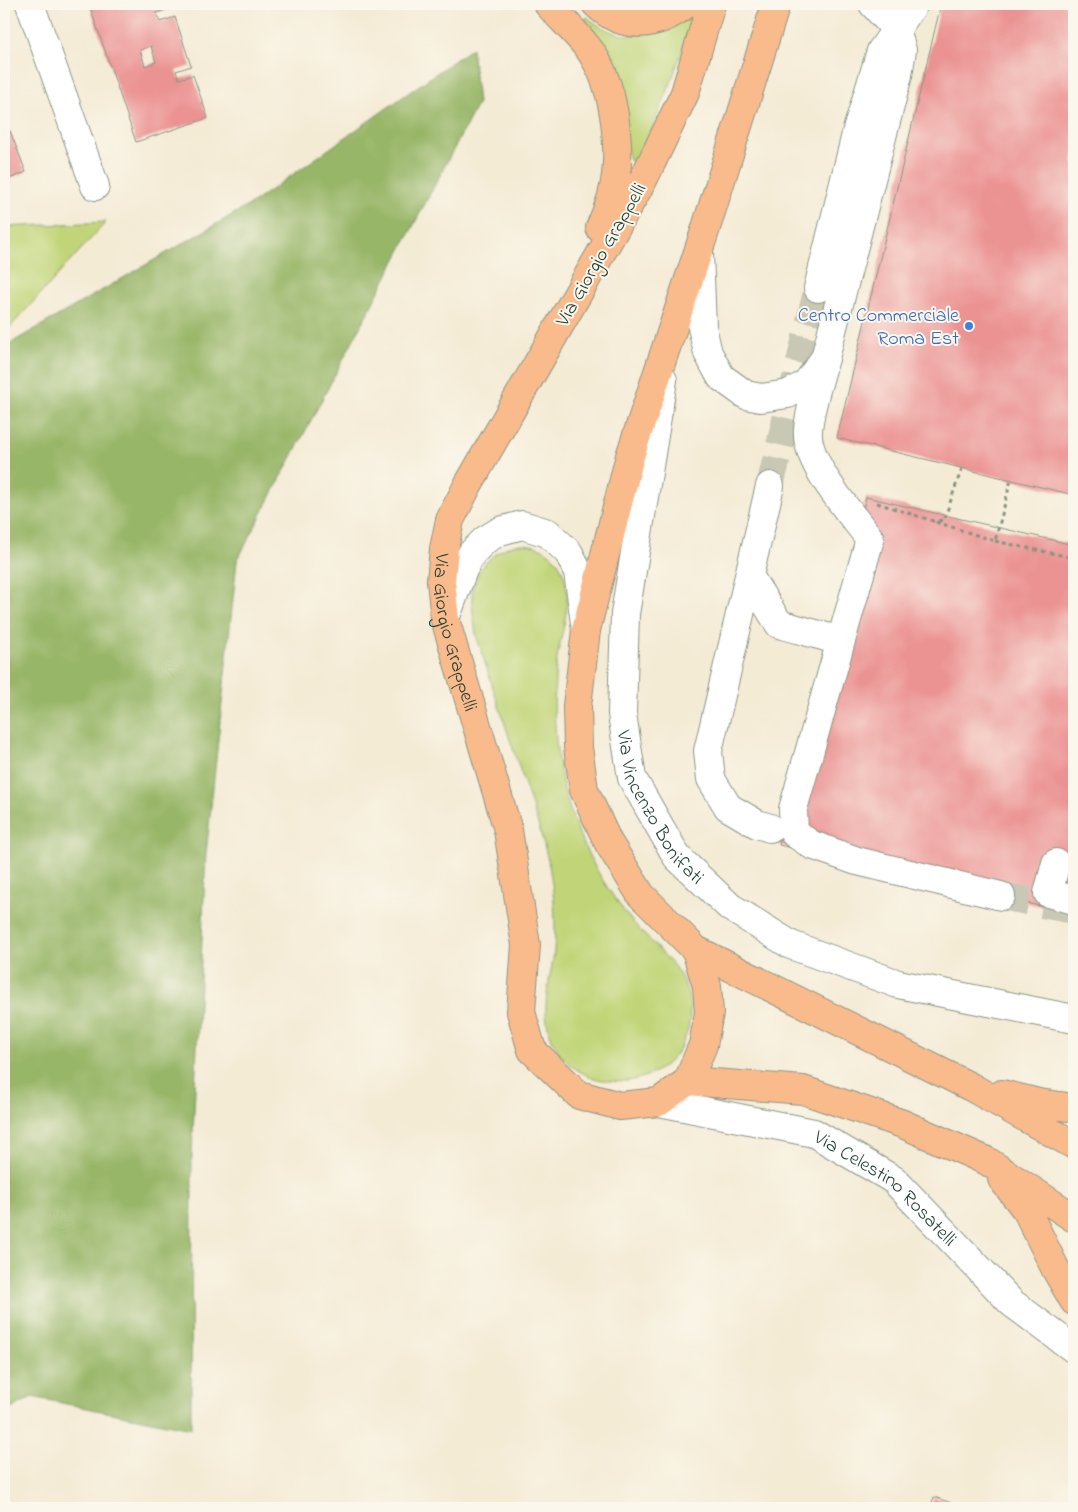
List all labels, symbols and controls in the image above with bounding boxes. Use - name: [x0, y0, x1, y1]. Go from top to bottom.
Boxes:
- street label: Via Giorgio Grappelli: [549, 178, 656, 334]
- place label: Centro Commerciale Roma Est: [798, 302, 959, 354]
- marker: Centro Commerciale Roma Est: [963, 320, 975, 332]
- street label: Via Giorgio Grappelli: [424, 551, 484, 715]
- street label: Via Vincenzo Bonifati: [608, 727, 710, 893]
- street label: Via Celestino Rosatelli: [807, 1124, 962, 1254]

